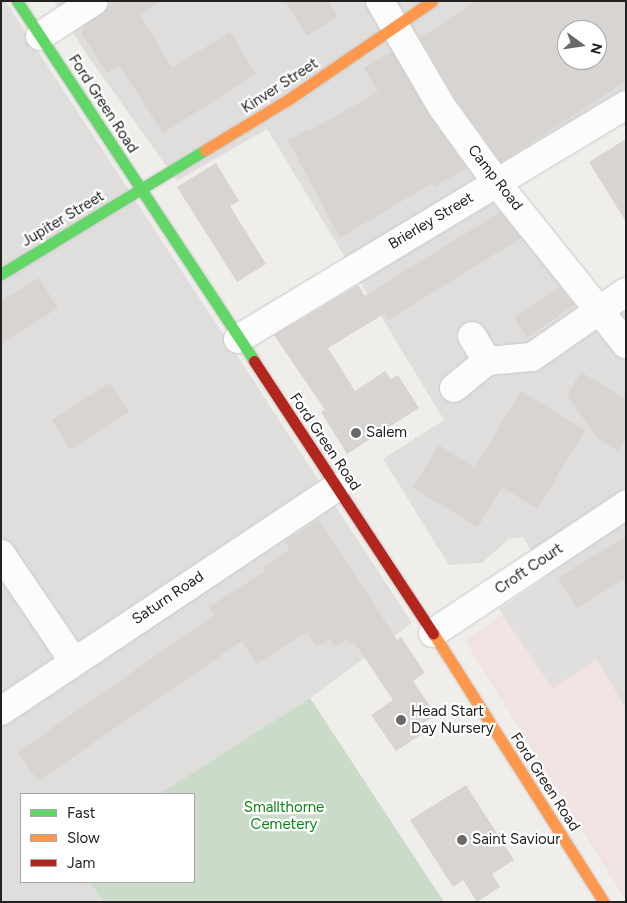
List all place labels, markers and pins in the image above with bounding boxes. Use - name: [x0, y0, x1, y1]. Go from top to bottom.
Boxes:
- place label: Salem: [366, 424, 407, 442]
- marker: Salem: [350, 427, 362, 439]
- place label: Head Start Day Nursery: [411, 702, 494, 737]
- marker: Head Start Day Nursery: [395, 714, 407, 726]
- place label: Saint Saviour: [472, 831, 560, 849]
- marker: Saint Saviour: [456, 834, 468, 846]

